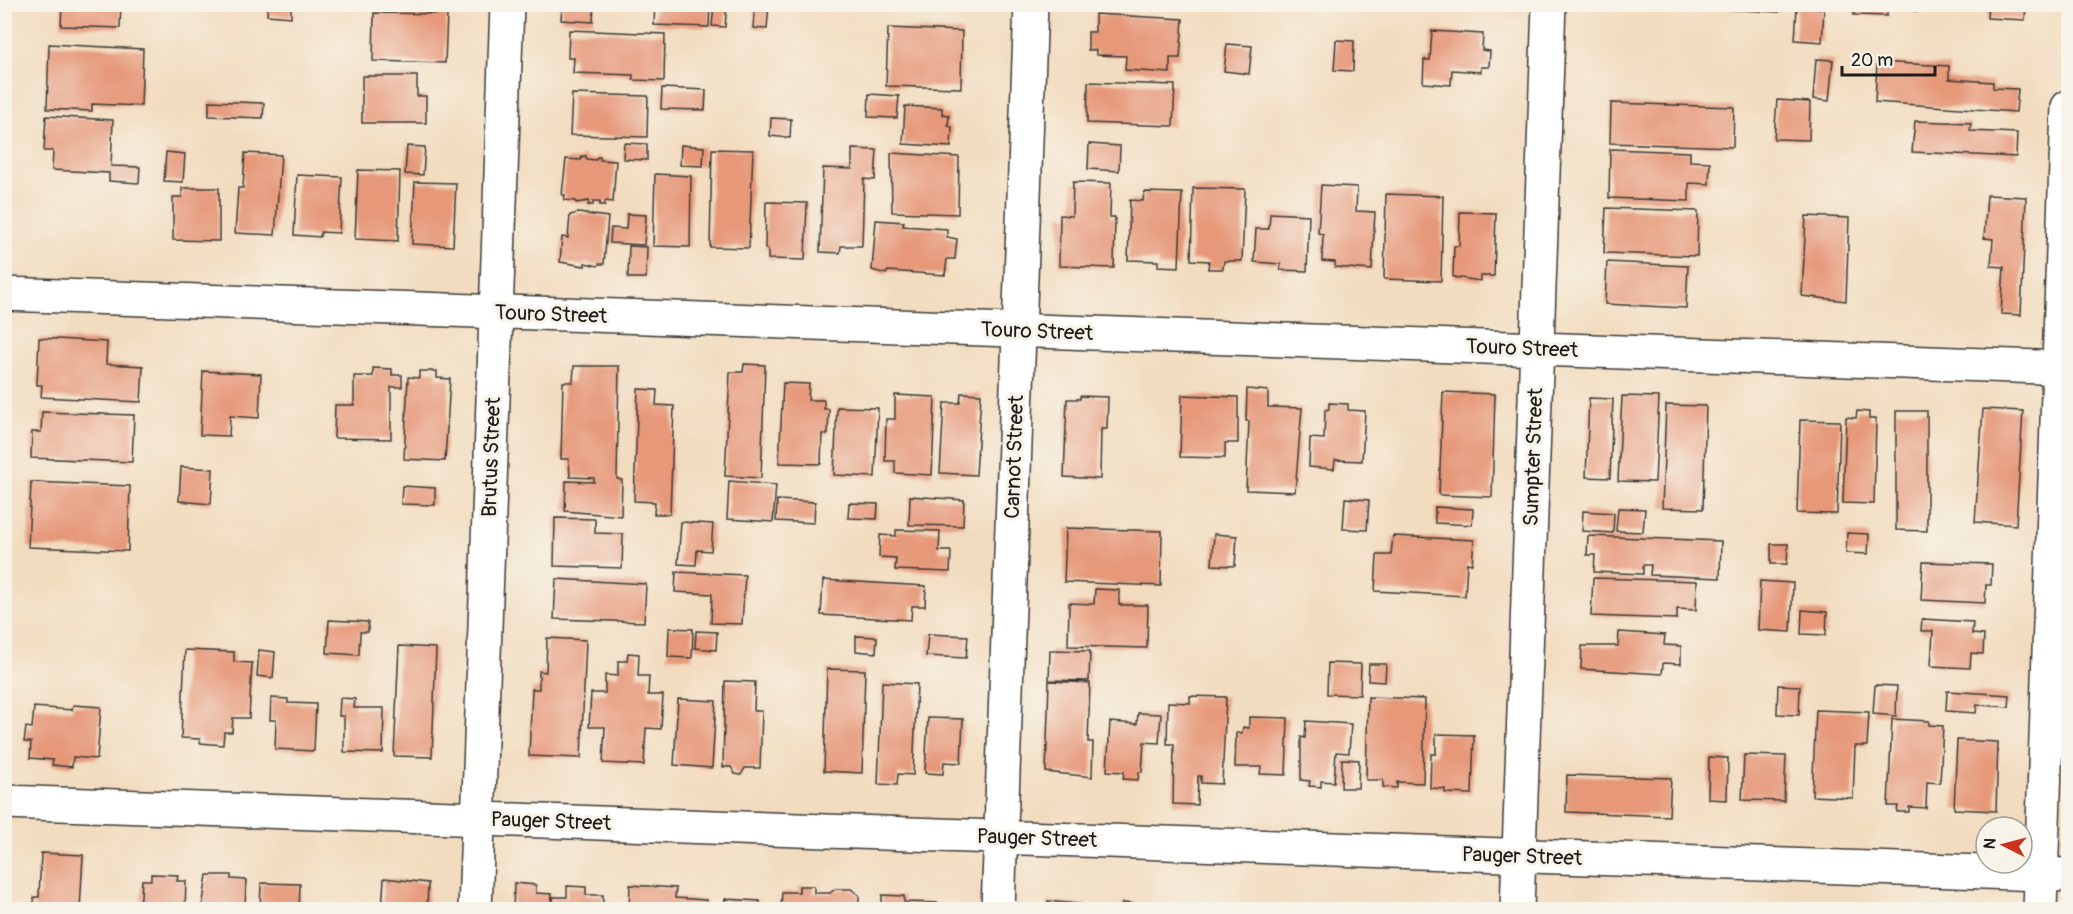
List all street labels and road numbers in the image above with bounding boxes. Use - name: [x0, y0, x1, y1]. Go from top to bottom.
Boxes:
- street label: Touro Street: [494, 299, 608, 330]
- street label: Touro Street: [980, 316, 1094, 347]
- street label: Touro Street: [1465, 333, 1579, 364]
- street label: Sumpter Street: [1518, 387, 1549, 527]
- street label: Carnot Street: [999, 394, 1030, 519]
- street label: Brutus Street: [476, 396, 507, 517]
- street label: Pauger Street: [490, 806, 612, 837]
- street label: Pauger Street: [976, 823, 1098, 854]
- street label: Pauger Street: [1461, 841, 1583, 872]

